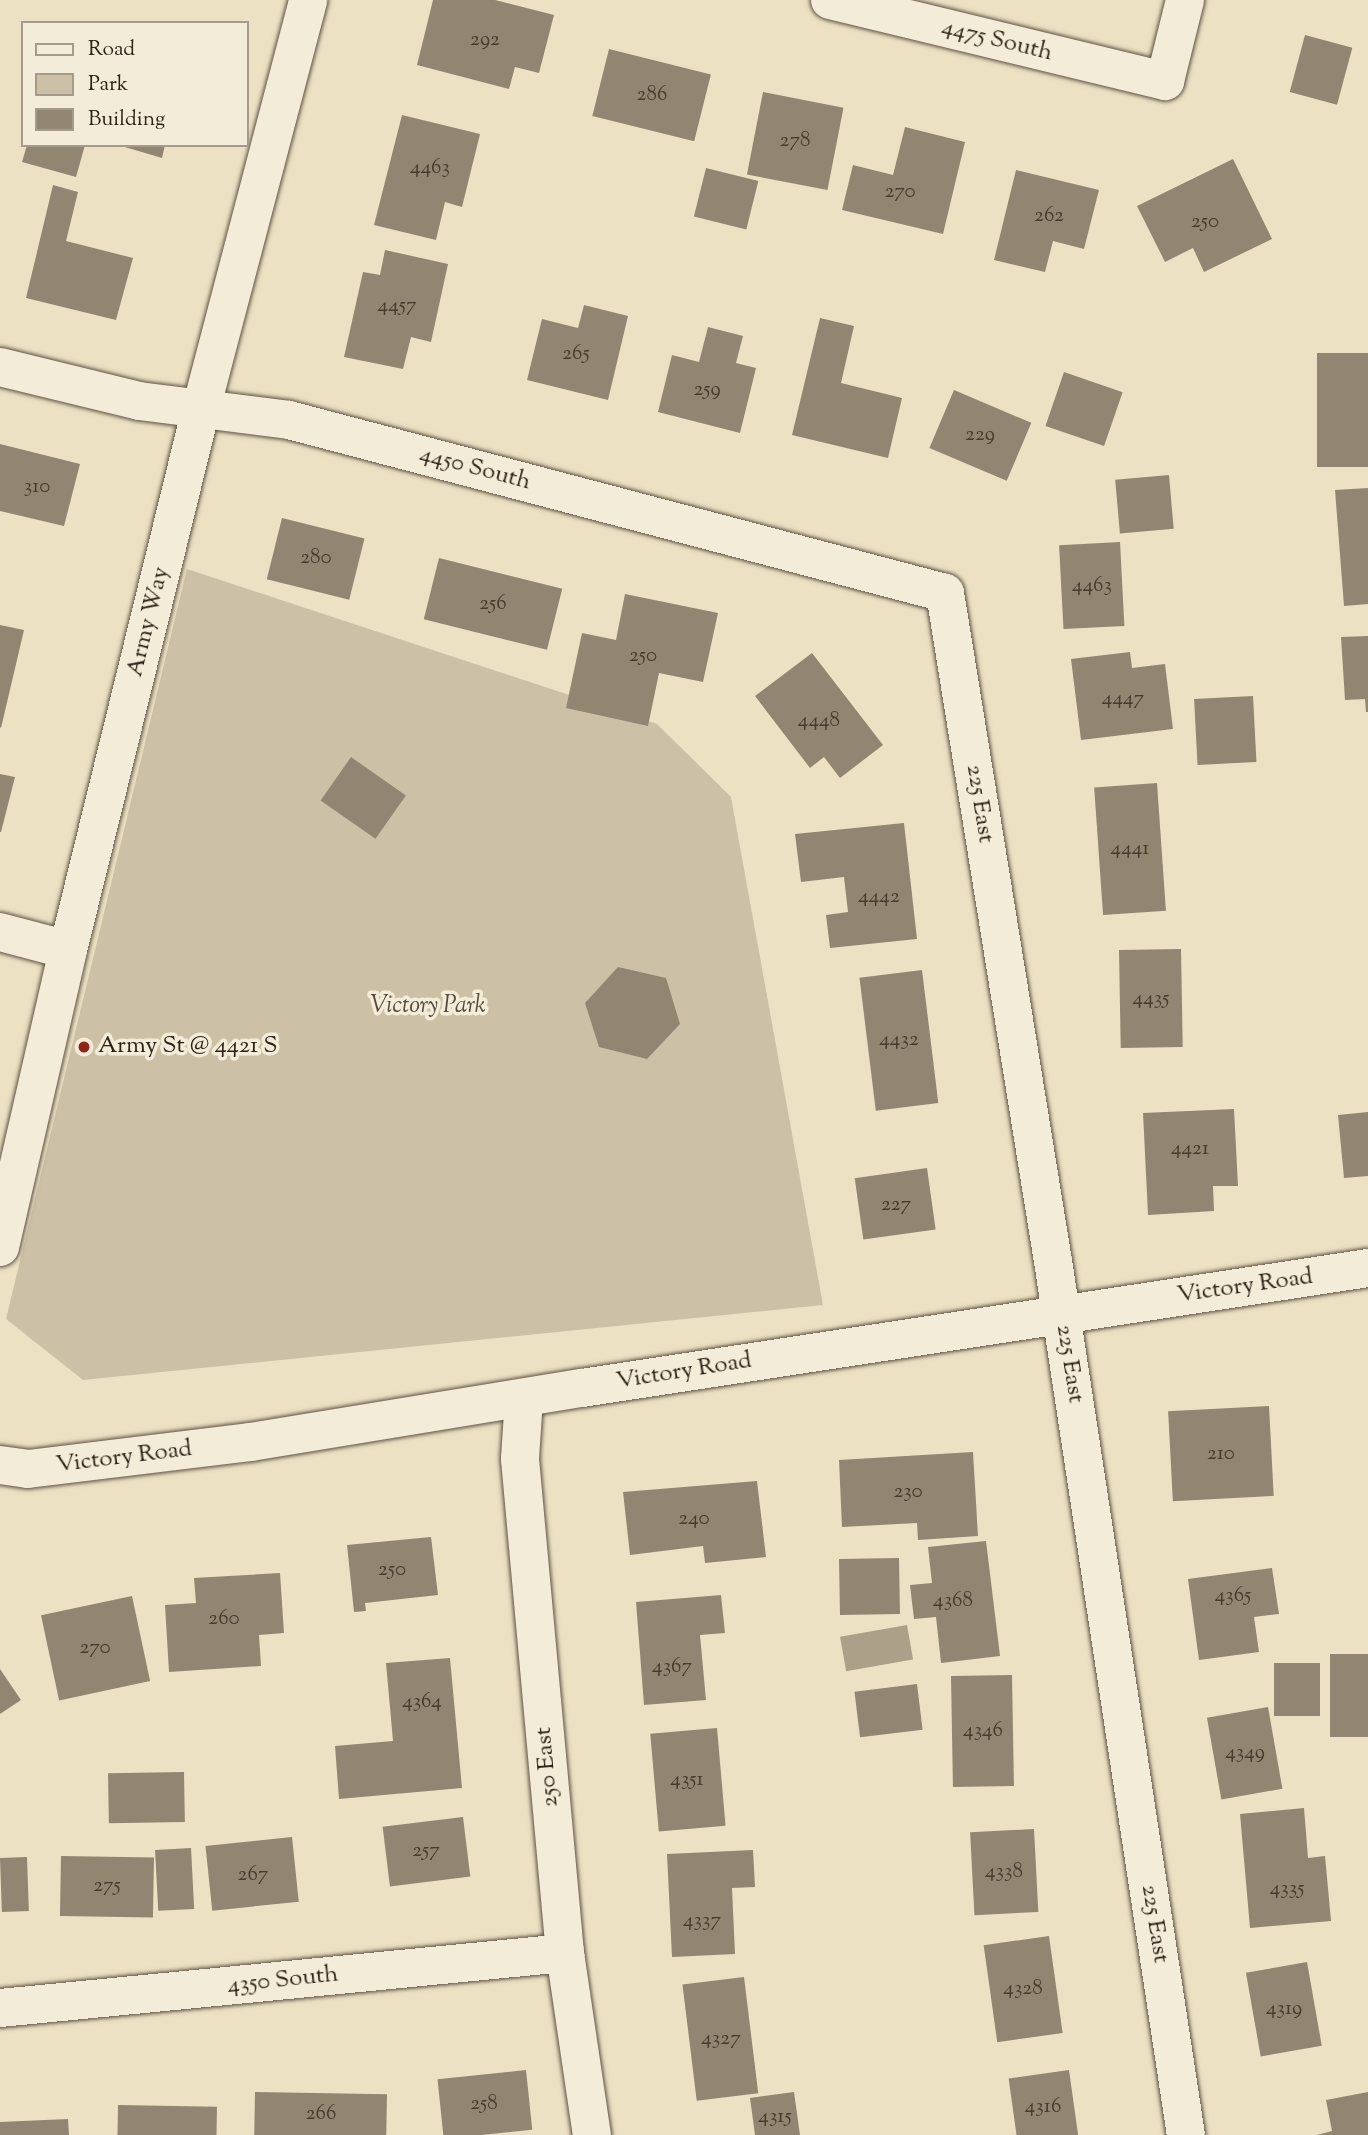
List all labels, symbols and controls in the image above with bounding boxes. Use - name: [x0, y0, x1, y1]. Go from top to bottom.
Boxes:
- street label: 4475 South: [939, 13, 1055, 69]
- legend: [21, 21, 248, 147]
- house number: 292: [470, 27, 500, 53]
- text: Road: [88, 35, 135, 65]
- text: Park: [88, 70, 128, 100]
- house number: 286: [637, 82, 667, 108]
- text: Building: [88, 105, 165, 135]
- house number: 278: [780, 128, 810, 154]
- house number: 4463: [410, 155, 450, 181]
- house number: 270: [884, 179, 916, 205]
- house number: 262: [1034, 203, 1064, 229]
- house number: 250: [1191, 209, 1219, 235]
- house number: 4457: [378, 293, 416, 319]
- house number: 265: [562, 341, 590, 367]
- house number: 259: [693, 377, 721, 403]
- house number: 229: [965, 422, 995, 448]
- street label: 4450 South: [416, 440, 534, 498]
- house number: 310: [24, 474, 50, 500]
- house number: 280: [300, 545, 332, 571]
- street label: Army Way: [121, 564, 177, 680]
- house number: 4463: [1072, 573, 1112, 599]
- house number: 256: [479, 591, 507, 617]
- house number: 250: [629, 643, 657, 669]
- house number: 4447: [1102, 686, 1144, 712]
- house number: 4448: [798, 708, 840, 734]
- street label: 225 East: [959, 763, 999, 845]
- house number: 4441: [1111, 836, 1149, 862]
- house number: 4442: [858, 884, 900, 910]
- house number: 4435: [1133, 986, 1169, 1012]
- park label: Victory Park: [370, 993, 486, 1021]
- house number: 4432: [879, 1027, 919, 1053]
- place label: Army St @ 4421 S: [98, 1033, 278, 1061]
- marker: Army St @ 4421 S: [76, 1039, 92, 1055]
- house number: 4421: [1171, 1136, 1209, 1162]
- house number: 227: [881, 1192, 911, 1218]
- street label: Victory Road: [1175, 1263, 1315, 1311]
- street label: 225 East: [1049, 1323, 1089, 1405]
- street label: Victory Road: [614, 1347, 754, 1397]
- street label: Victory Road: [54, 1435, 194, 1481]
- house number: 210: [1207, 1441, 1235, 1467]
- house number: 230: [893, 1479, 923, 1505]
- house number: 240: [678, 1506, 710, 1532]
- house number: 250: [378, 1557, 406, 1583]
- house number: 4365: [1215, 1583, 1251, 1609]
- house number: 4368: [933, 1588, 973, 1614]
- house number: 260: [208, 1606, 240, 1632]
- house number: 270: [79, 1635, 111, 1661]
- house number: 4367: [652, 1654, 692, 1680]
- house number: 4364: [402, 1689, 442, 1715]
- house number: 4346: [963, 1718, 1003, 1744]
- street label: 250 East: [530, 1726, 566, 1808]
- house number: 4349: [1225, 1740, 1265, 1766]
- house number: 4351: [670, 1767, 704, 1793]
- house number: 257: [412, 1838, 440, 1864]
- house number: 4338: [985, 1859, 1023, 1885]
- house number: 267: [238, 1862, 268, 1888]
- house number: 275: [93, 1873, 121, 1899]
- house number: 4335: [1270, 1876, 1304, 1902]
- street label: 225 East: [1134, 1883, 1174, 1965]
- house number: 4337: [683, 1908, 721, 1934]
- street label: 4350 South: [226, 1961, 340, 2001]
- house number: 4328: [1003, 1976, 1043, 2002]
- house number: 4319: [1266, 1996, 1302, 2022]
- house number: 4327: [701, 2026, 741, 2052]
- house number: 258: [470, 2091, 498, 2117]
- house number: 4316: [1025, 2094, 1061, 2120]
- house number: 266: [306, 2101, 336, 2127]
- house number: 4315: [758, 2104, 792, 2130]

